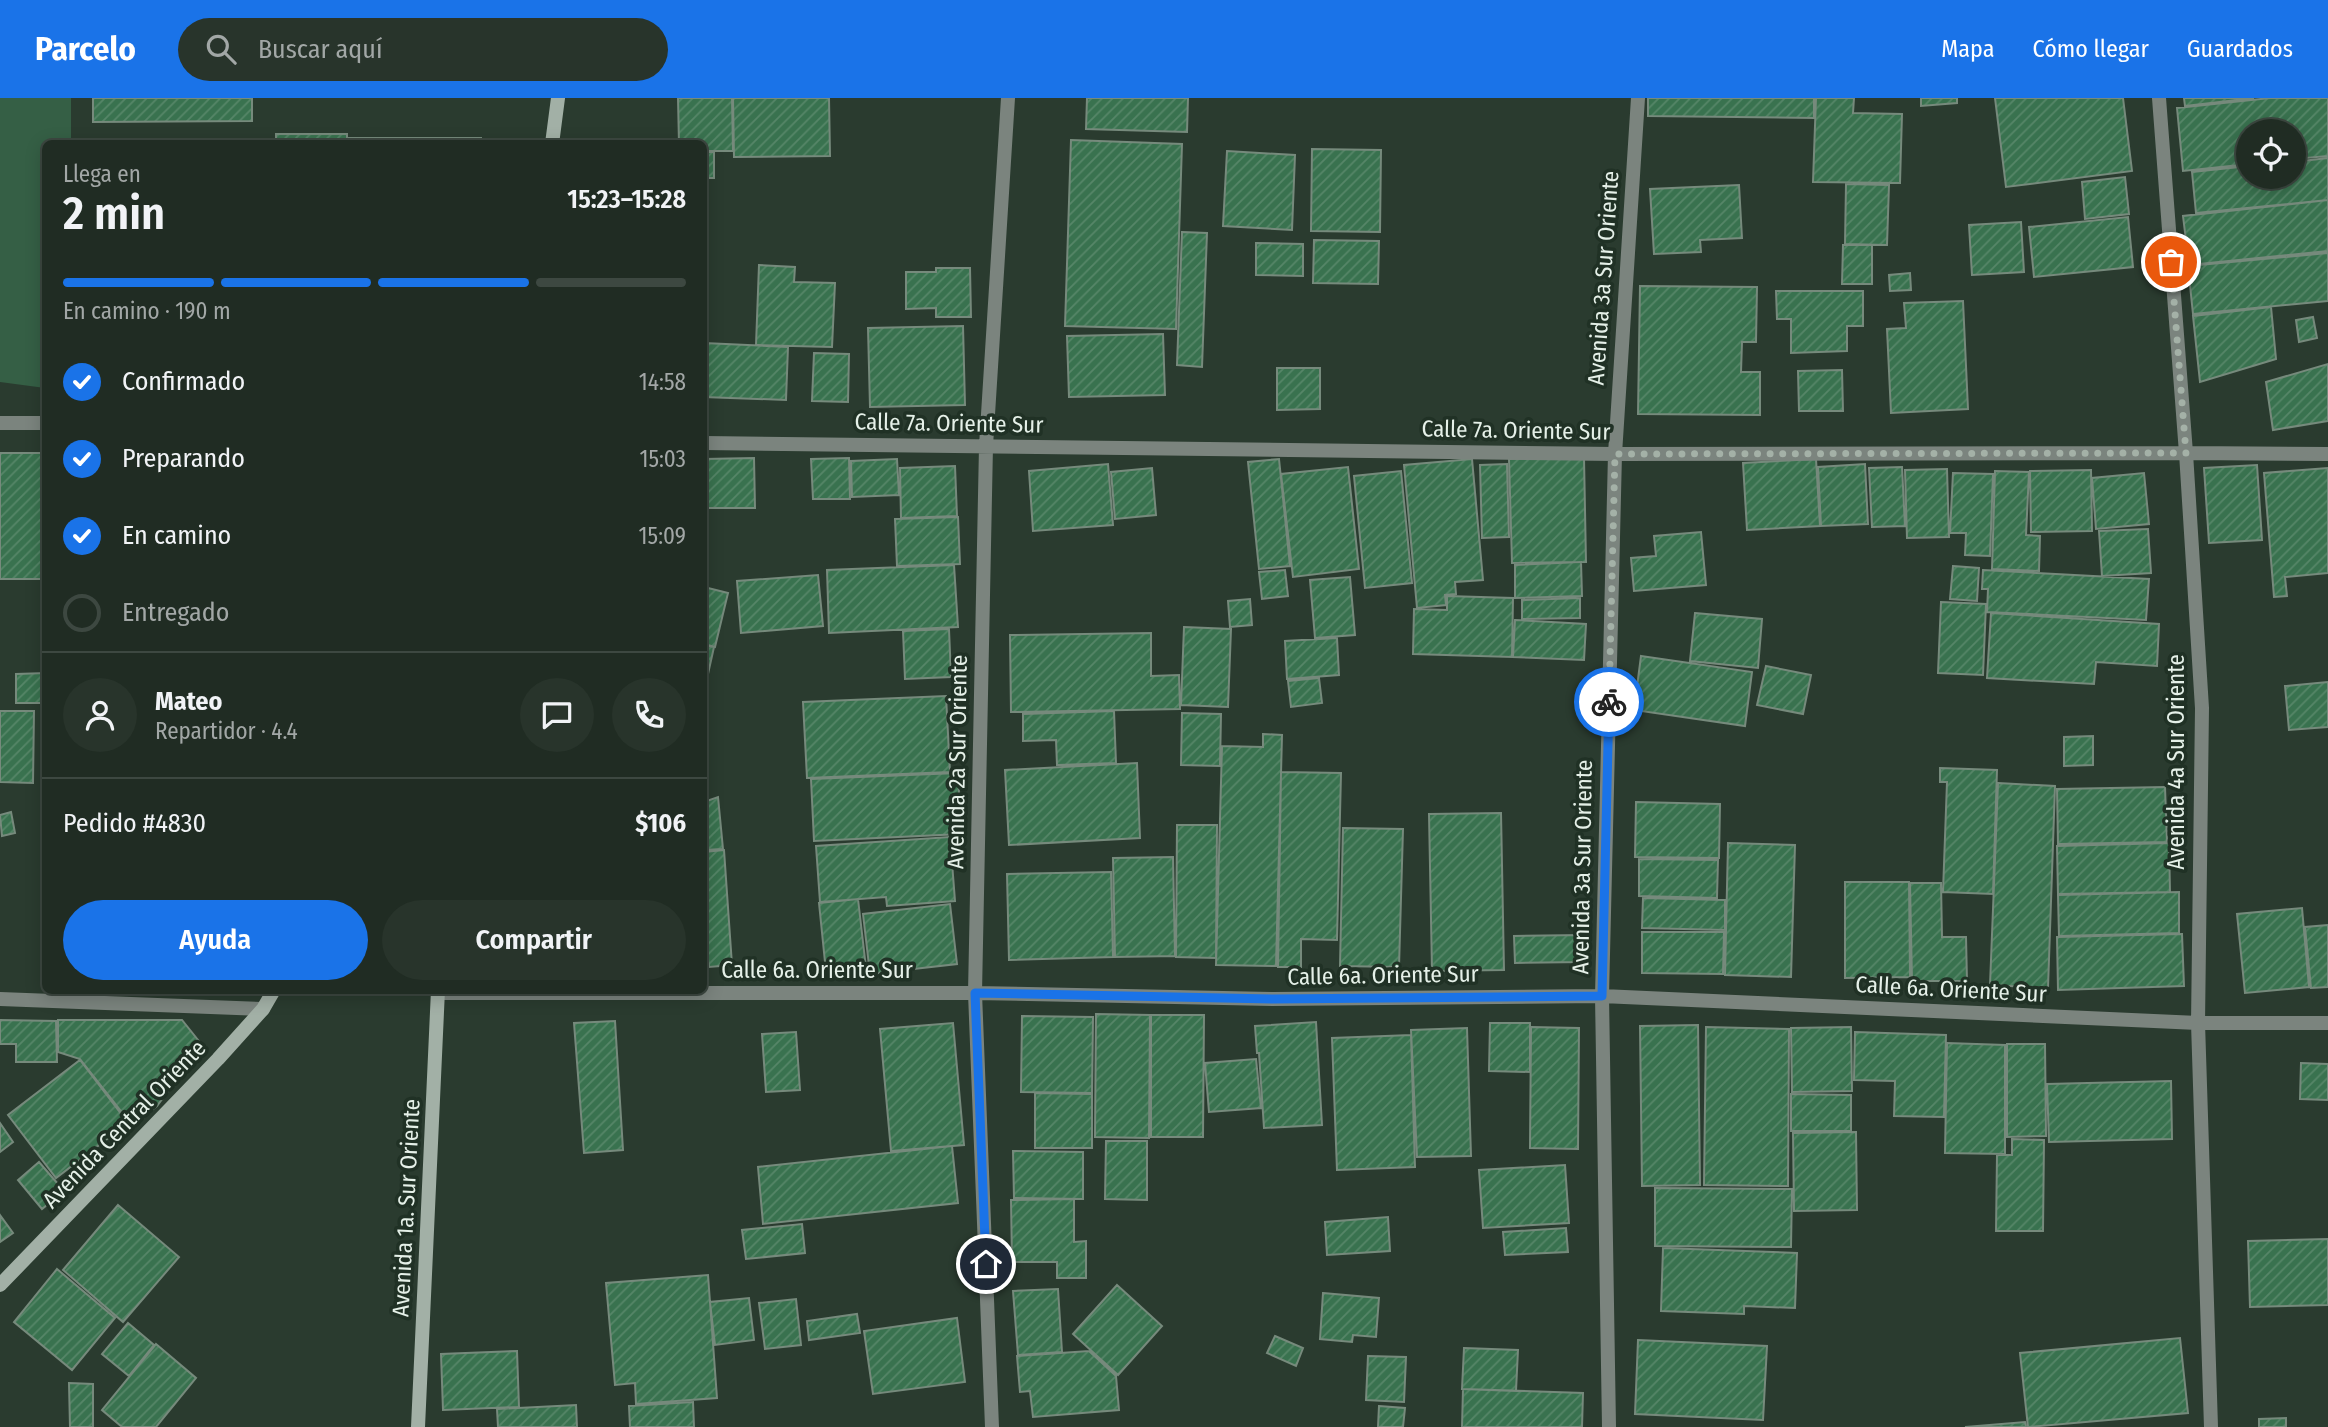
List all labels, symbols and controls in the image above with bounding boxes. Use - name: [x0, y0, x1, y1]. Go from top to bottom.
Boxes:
- search box: [178, 18, 668, 81]
- text: Parcelo: [35, 29, 136, 69]
- icon: search: [202, 30, 240, 68]
- text: Buscar aquí: [258, 34, 382, 65]
- text: Mapa: [1941, 35, 1994, 63]
- text: Cómo llegar: [2032, 35, 2149, 63]
- text: Guardados: [2187, 35, 2293, 63]
- map controls: [2236, 119, 2306, 189]
- button: locate: [2236, 119, 2306, 189]
- text: Llega en: [63, 160, 141, 188]
- street label: Avenida 3a Sur Oriente: [1582, 170, 1624, 386]
- text: 15:23–15:28: [567, 184, 686, 215]
- text: 2 min: [63, 186, 165, 241]
- pin: [2141, 232, 2201, 292]
- icon: bag: [2152, 243, 2190, 281]
- text: En camino · 190 m: [63, 297, 231, 325]
- icon: check: [63, 363, 101, 401]
- text: Confirmado: [122, 366, 245, 397]
- text: 14:58: [639, 368, 686, 396]
- street label: Calle 7a. Oriente Sur: [854, 407, 1044, 439]
- street label: Calle 7a. Oriente Sur: [1421, 414, 1611, 446]
- icon: check: [63, 440, 101, 478]
- text: Preparando: [122, 443, 245, 474]
- text: 15:03: [639, 445, 686, 473]
- icon: check: [63, 517, 101, 555]
- text: En camino: [122, 520, 231, 551]
- text: 15:09: [639, 522, 686, 550]
- text: Entregado: [122, 597, 229, 628]
- street label: Avenida 4a Sur Oriente: [2162, 654, 2190, 870]
- street label: Avenida 2a Sur Oriente: [941, 655, 973, 869]
- courier: [1574, 667, 1644, 737]
- button: person: [63, 678, 137, 752]
- button: chat: [520, 678, 594, 752]
- button: phone: [612, 678, 686, 752]
- icon: bike: [1590, 683, 1628, 721]
- text: Mateo: [155, 686, 222, 717]
- text: Repartidor · 4.4: [155, 717, 298, 745]
- street label: Avenida 3a Sur Oriente: [1566, 759, 1598, 975]
- text: Pedido #4830: [63, 808, 206, 839]
- text: $106: [635, 808, 686, 839]
- button: Ayuda: [63, 900, 368, 980]
- button: Compartir: [382, 900, 686, 980]
- street label: Calle 6a. Oriente Sur: [721, 956, 913, 984]
- street label: Calle 6a. Oriente Sur: [1287, 959, 1479, 991]
- street label: Calle 6a. Oriente Sur: [1855, 970, 2047, 1008]
- street label: Avenida Central Oriente: [37, 1034, 211, 1214]
- street label: Avenida 1a. Sur Oriente: [386, 1098, 426, 1318]
- pin: [956, 1234, 1016, 1294]
- icon: home: [967, 1245, 1005, 1283]

